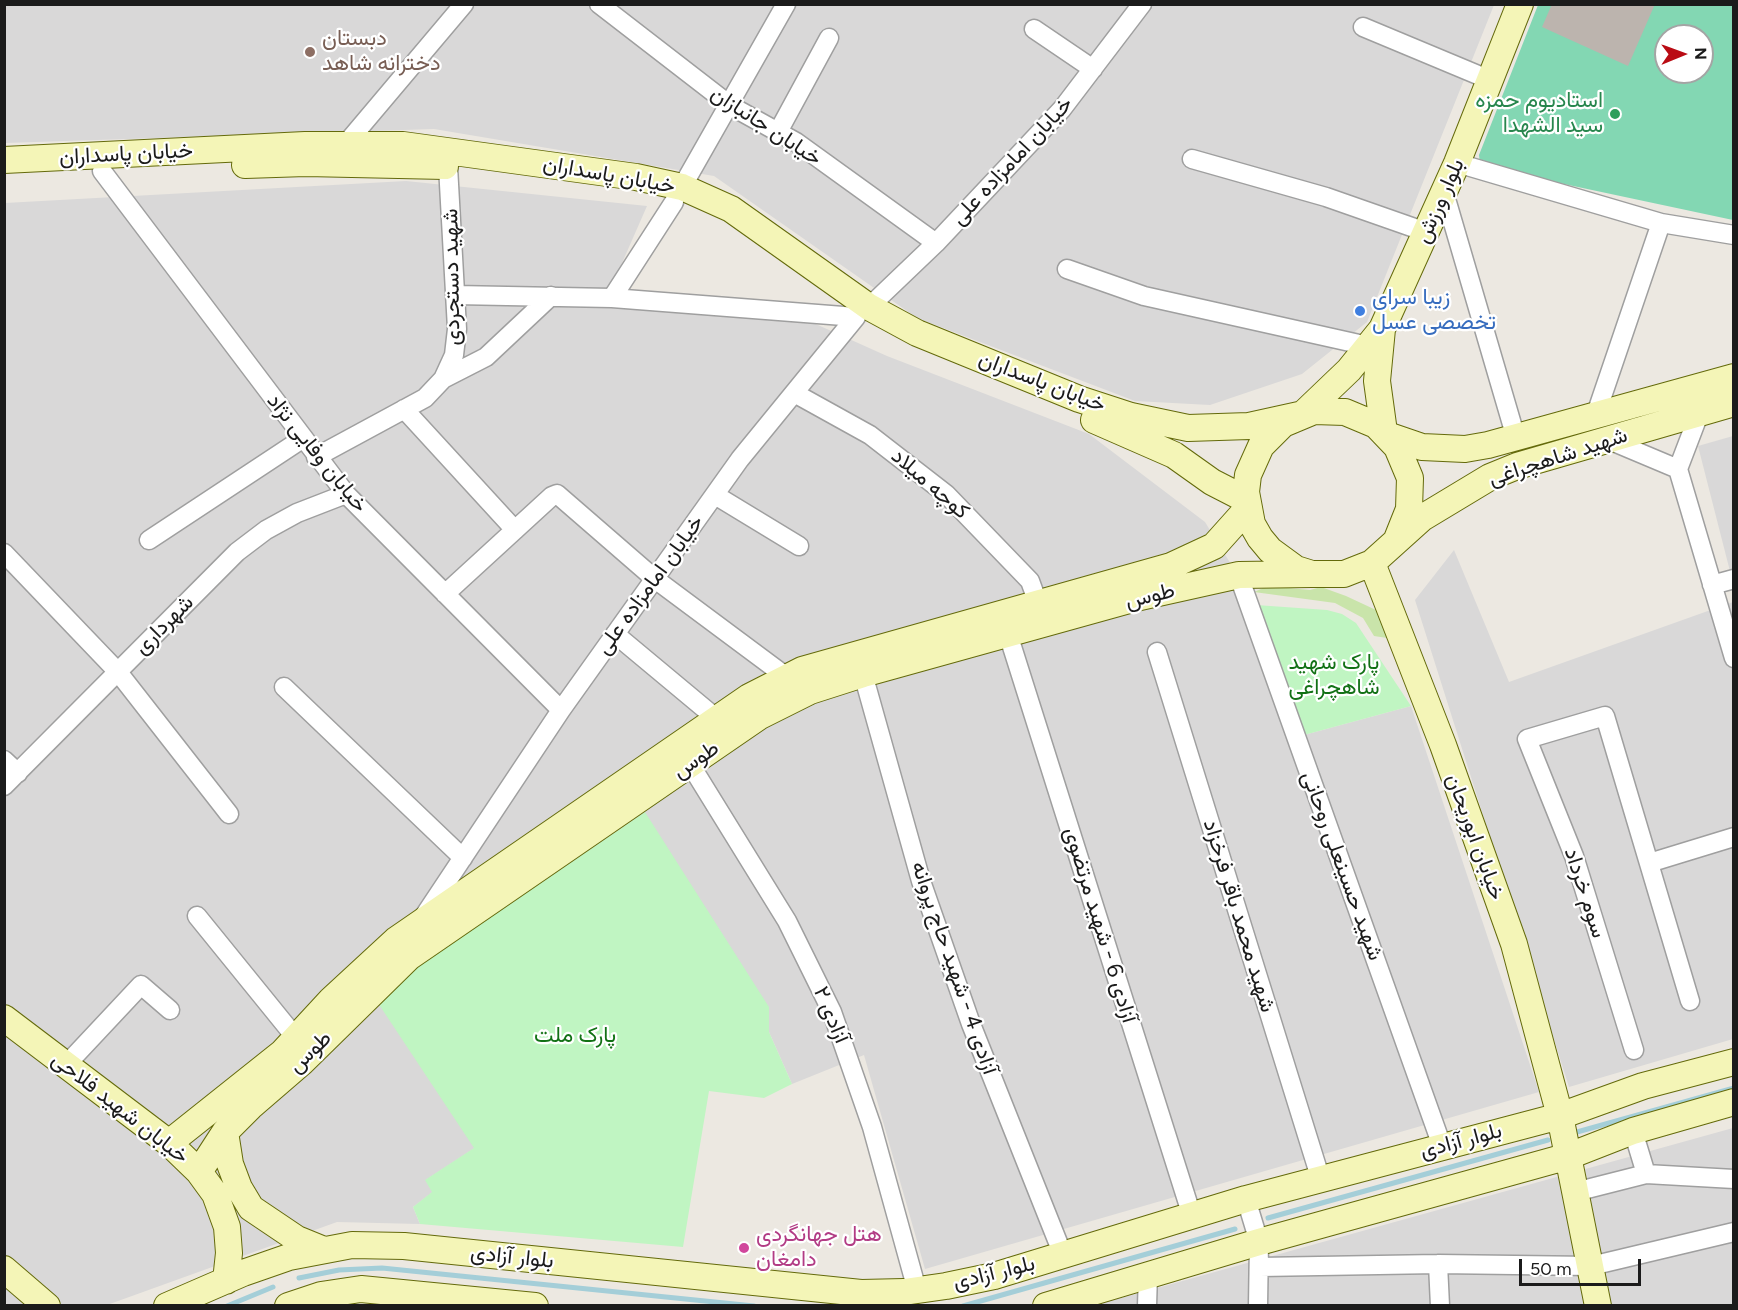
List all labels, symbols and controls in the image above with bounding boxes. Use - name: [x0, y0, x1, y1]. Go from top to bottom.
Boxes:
- north arrow: [1654, 24, 1714, 84]
- place label: دبستان دخترانه شاهد: [322, 26, 440, 78]
- marker: دبستان دخترانه شاهد: [303, 45, 317, 59]
- text: N: [1691, 47, 1710, 60]
- street label: خیابان جانبازان: [705, 80, 827, 172]
- place label: استادیوم حمزه سید الشهدا: [1475, 88, 1603, 140]
- street label: خیابان امامزاده علی: [946, 91, 1078, 231]
- marker: استادیوم حمزه سید الشهدا: [1608, 107, 1622, 121]
- street label: خیابان پاسداران: [58, 137, 194, 171]
- street label: خیابان پاسداران: [541, 150, 677, 200]
- street label: بلوار ورزش: [1410, 154, 1470, 248]
- street label: شهید دستجردی: [438, 208, 466, 346]
- place label: زیبا سرای تخصصی عسل: [1372, 285, 1496, 336]
- marker: زیبا سرای تخصصی عسل: [1353, 304, 1367, 318]
- street label: خیابان پاسداران: [975, 346, 1109, 418]
- street label: خیابان وفایی نژاد: [261, 388, 373, 518]
- street label: شهید شاهچراغی: [1485, 422, 1631, 492]
- street label: کوچه میلاد: [886, 443, 974, 525]
- street label: خیابان امامزاده علی: [590, 510, 710, 660]
- street label: طوس: [1122, 577, 1178, 615]
- street label: شهرداری: [129, 590, 199, 660]
- park label: پارک شهید شاهچراغی: [1288, 650, 1380, 702]
- street label: طوس: [668, 735, 724, 785]
- street label: شهید حسینعلی روحانی: [1295, 768, 1389, 964]
- street label: خیابان ابوریحان: [1440, 770, 1510, 904]
- street label: شهید محمد باقر فرخزاد: [1197, 816, 1281, 1016]
- street label: آزادی 6 - شهید مرتضوی: [1058, 824, 1142, 1026]
- street label: سوم خرداد: [1558, 845, 1612, 941]
- street label: آزادی 4 - شهید حاج پروانه: [905, 858, 1003, 1078]
- street label: آزادی ۲: [807, 983, 855, 1047]
- park label: پارک ملت: [534, 1023, 616, 1049]
- street label: طوس: [283, 1025, 337, 1079]
- street label: خیابان شهید فلاحی: [46, 1046, 194, 1170]
- street label: بلوار آزادی: [1417, 1117, 1505, 1165]
- place label: هتل جهانگردى دامغان: [756, 1222, 882, 1274]
- street label: بلوار آزادی: [469, 1240, 555, 1274]
- marker: هتل جهانگردى دامغان: [737, 1241, 751, 1255]
- scale bar: [1522, 1247, 1644, 1285]
- street label: بلوار آزادی: [950, 1250, 1038, 1296]
- text: 50 m: [1530, 1258, 1572, 1280]

